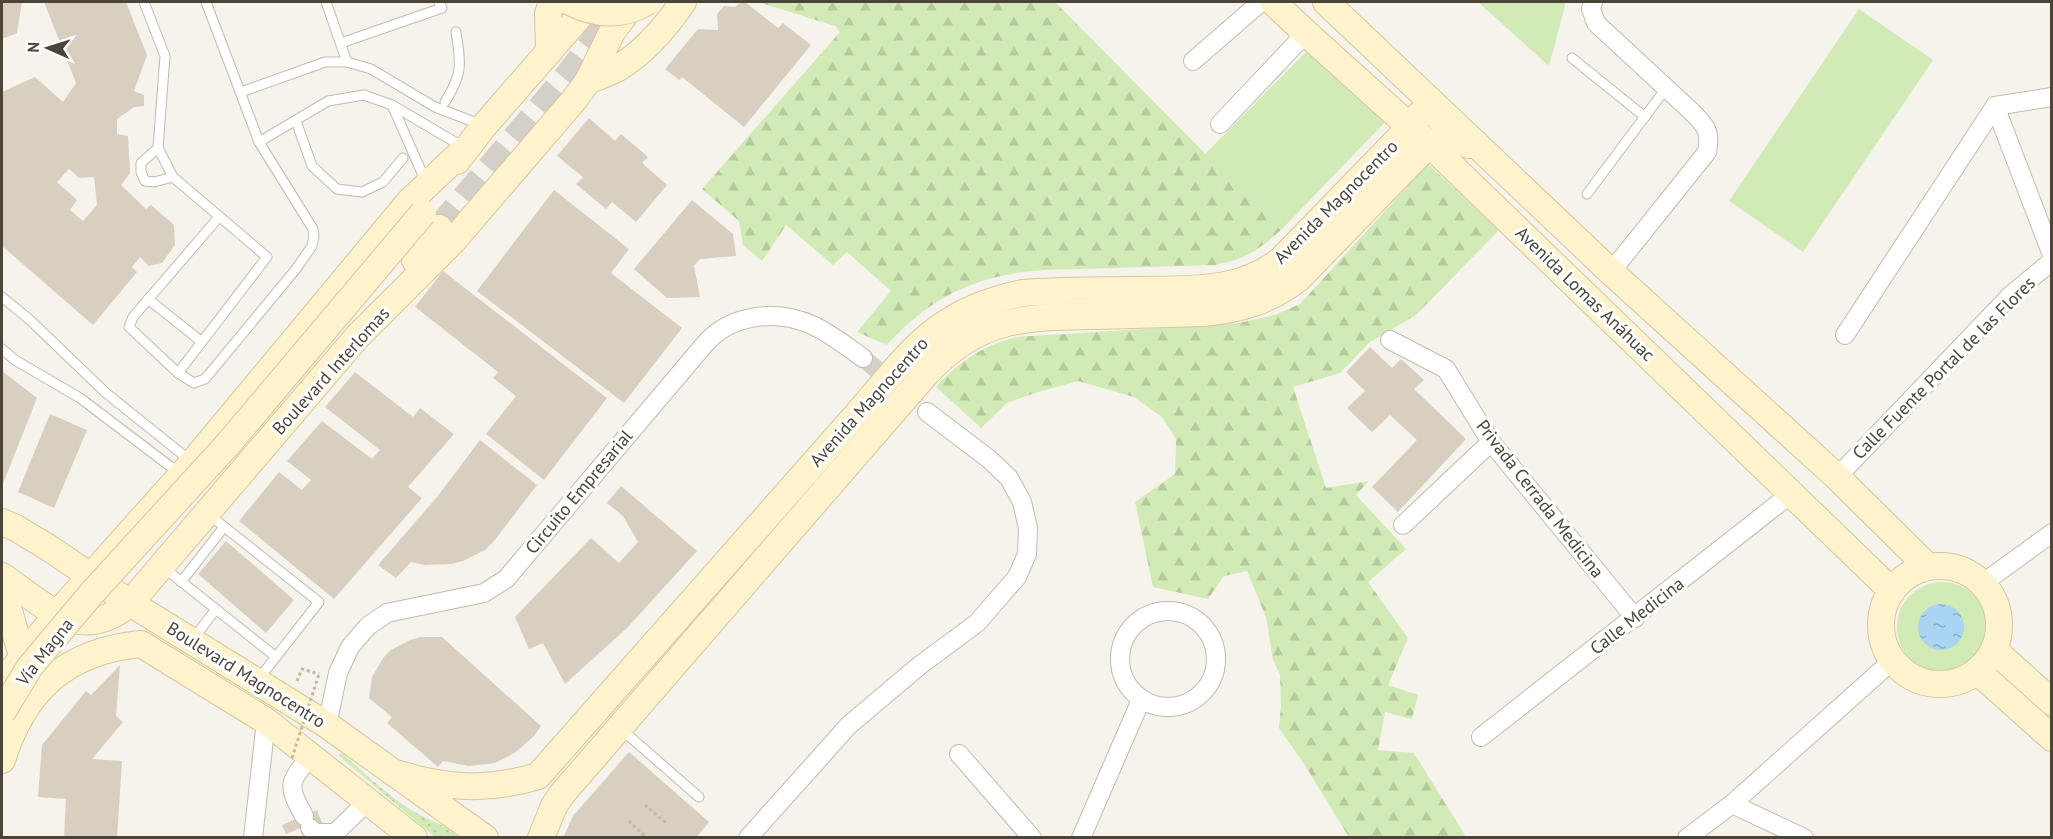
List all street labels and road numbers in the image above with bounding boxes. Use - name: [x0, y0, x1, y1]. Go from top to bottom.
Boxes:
- street label: Avenida Magnocentro: [1269, 135, 1403, 269]
- street label: Avenida Lomas Anáhuac: [1511, 221, 1660, 366]
- street label: Calle Fuente Portal de las Flores: [1847, 271, 2040, 464]
- street label: Boulevard Interlomas: [267, 302, 394, 439]
- street label: Avenida Magnocentro: [804, 332, 933, 471]
- street label: Privada Cerrada Medicina: [1471, 415, 1609, 582]
- street label: Circuito Empresarial: [520, 424, 638, 558]
- street label: Calle Medicina: [1585, 572, 1688, 659]
- street label: Vía Magna: [10, 613, 78, 691]
- street label: Boulevard Magnocentro: [163, 616, 330, 733]

